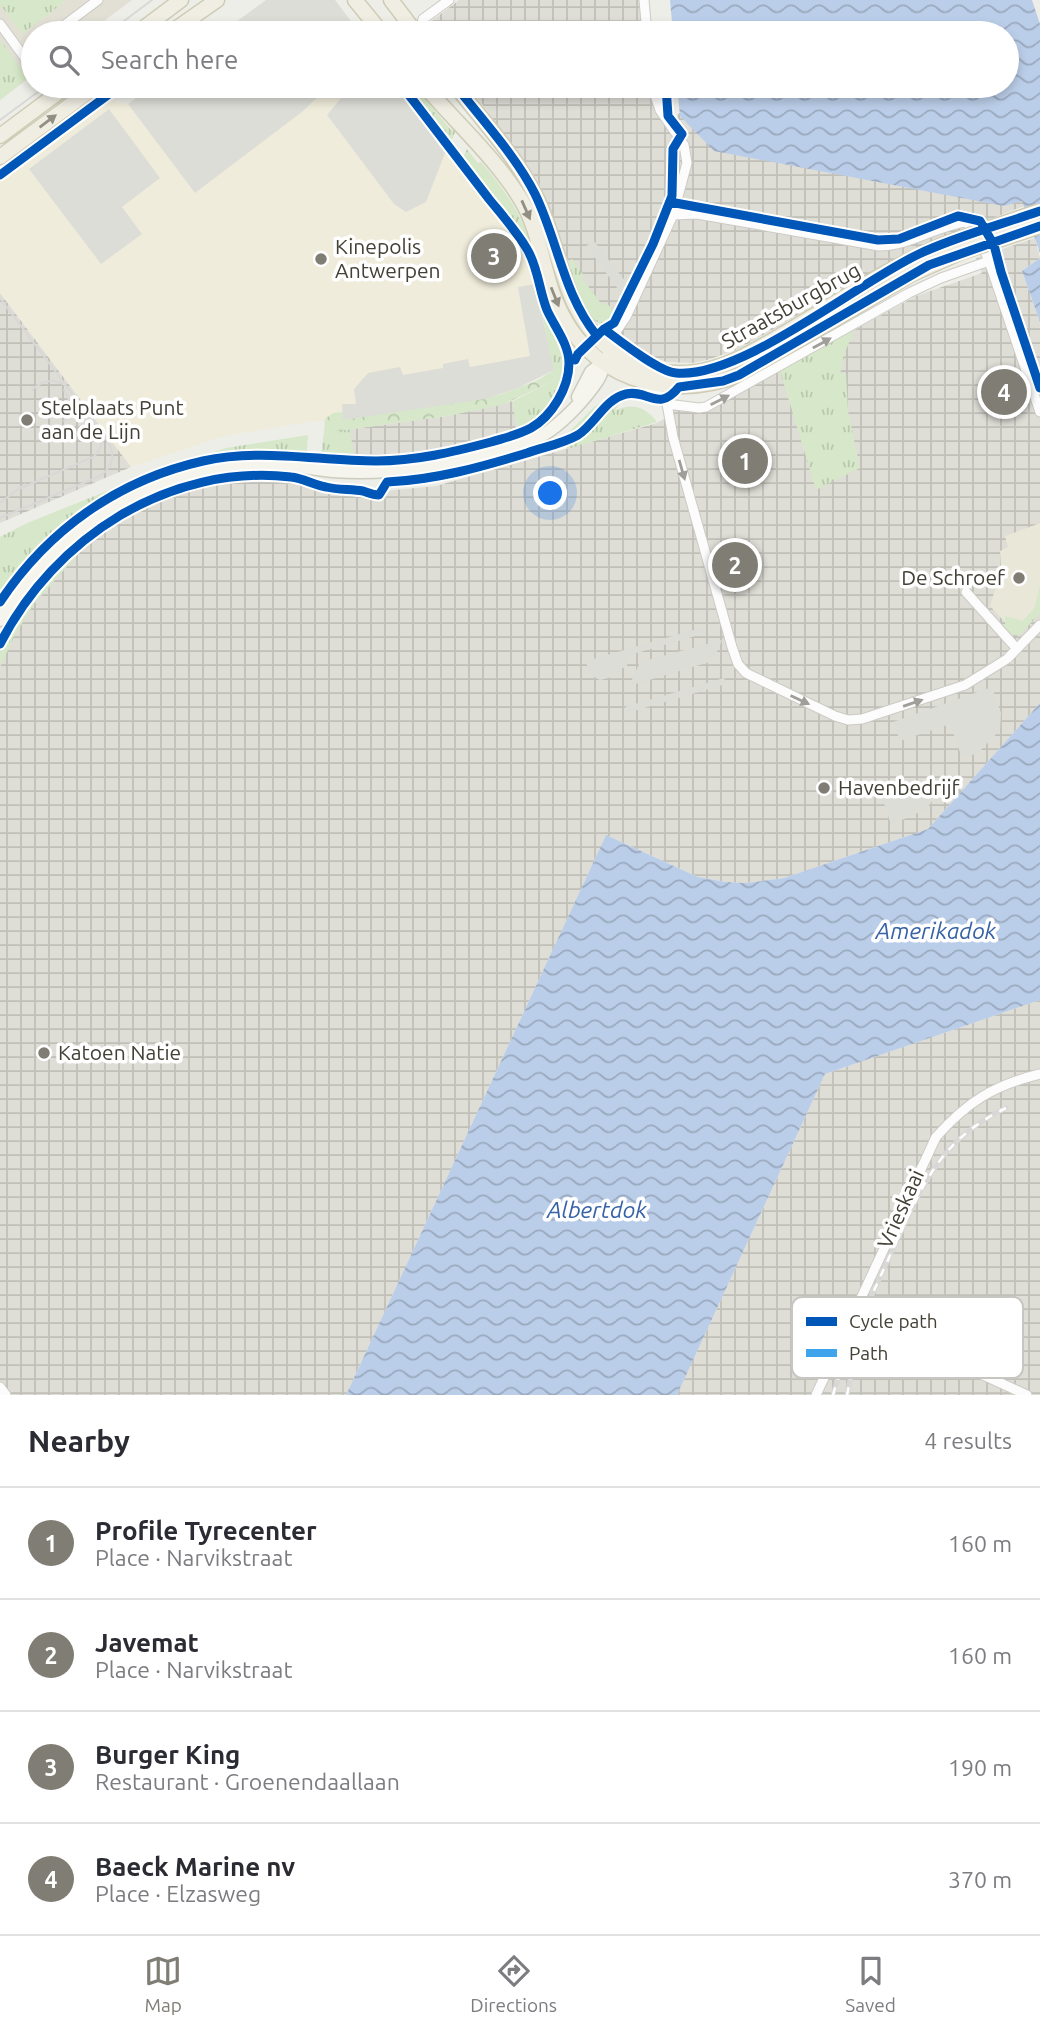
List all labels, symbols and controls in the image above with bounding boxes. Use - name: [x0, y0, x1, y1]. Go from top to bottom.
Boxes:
- search box: [21, 21, 1019, 98]
- icon: search: [45, 41, 83, 79]
- text: Search here: [101, 45, 238, 74]
- one-way arrow: [39, 115, 57, 129]
- one-way arrow: [520, 200, 532, 220]
- pin: 3: [471, 230, 517, 282]
- place label: Kinepolis Antwerpen: [335, 234, 441, 282]
- marker: Kinepolis Antwerpen: [313, 251, 329, 267]
- street label: Straatsburgbrug: [717, 257, 864, 353]
- one-way arrow: [549, 286, 560, 307]
- one-way arrow: [812, 337, 831, 349]
- pin: 4: [981, 366, 1027, 418]
- place label: Stelplaats Punt aan de Lijn: [41, 395, 184, 443]
- one-way arrow: [710, 395, 730, 406]
- marker: Stelplaats Punt aan de Lijn: [19, 412, 35, 428]
- pin: 1: [722, 435, 768, 487]
- one-way arrow: [678, 460, 688, 481]
- your location: [533, 476, 567, 510]
- pin: 2: [712, 539, 758, 591]
- place label: De Schroef: [901, 565, 1006, 589]
- marker: De Schroef: [1011, 570, 1027, 586]
- one-way arrow: [790, 694, 810, 705]
- one-way arrow: [903, 698, 924, 709]
- place label: Havenbedrijf: [838, 775, 961, 799]
- marker: Havenbedrijf: [816, 780, 832, 796]
- water label: Amerikadok: [875, 918, 997, 943]
- place label: Katoen Natie: [58, 1040, 181, 1064]
- marker: Katoen Natie: [36, 1045, 52, 1061]
- street label: Vrieskaai: [872, 1165, 928, 1252]
- water label: Albertdok: [546, 1197, 647, 1222]
- legend: [792, 1297, 1023, 1378]
- text: Cycle path: [849, 1310, 938, 1332]
- text: Path: [849, 1342, 888, 1364]
- text: Nearby: [28, 1424, 130, 1458]
- text: 4 results: [924, 1428, 1012, 1453]
- text: Profile Tyrecenter: [95, 1516, 317, 1545]
- text: 1: [45, 1531, 57, 1556]
- text: 160 m: [948, 1531, 1012, 1556]
- text: Place · Narvikstraat: [95, 1545, 292, 1570]
- text: Javemat: [95, 1628, 199, 1657]
- text: 2: [45, 1643, 57, 1668]
- text: 160 m: [948, 1643, 1012, 1668]
- text: Place · Narvikstraat: [95, 1657, 292, 1682]
- text: Burger King: [95, 1740, 240, 1769]
- text: 3: [45, 1755, 57, 1780]
- text: 190 m: [948, 1755, 1012, 1780]
- text: Restaurant · Groenendaallaan: [95, 1769, 400, 1794]
- text: Baeck Marine nv: [95, 1852, 295, 1881]
- text: 4: [45, 1867, 57, 1892]
- text: 370 m: [948, 1867, 1012, 1892]
- text: Place · Elzasweg: [95, 1881, 261, 1906]
- tab: Map: [144, 1952, 182, 2016]
- tab: Directions: [470, 1952, 557, 2016]
- tab: Saved: [845, 1952, 896, 2016]

